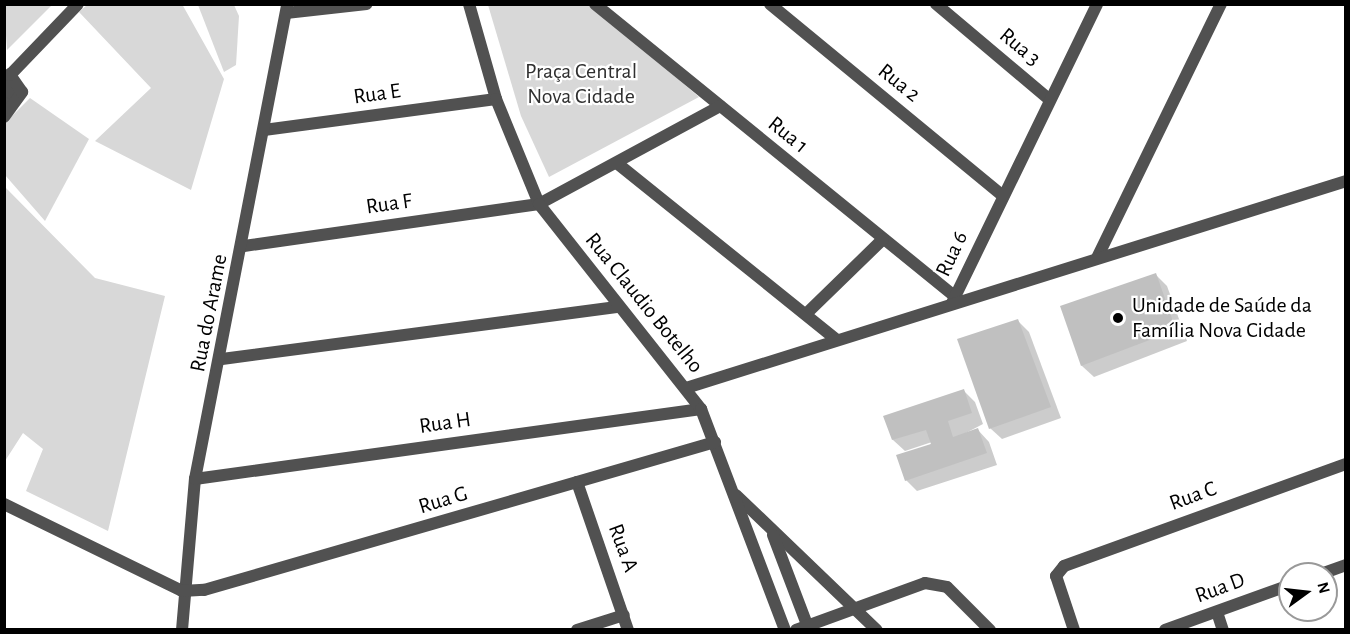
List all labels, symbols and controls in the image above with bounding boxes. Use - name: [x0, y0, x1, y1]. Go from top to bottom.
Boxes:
- street label: Rua 3: [994, 22, 1046, 72]
- park label: Praça Central Nova Cidade: [525, 58, 637, 110]
- street label: Rua 2: [873, 58, 925, 108]
- street label: Rua E: [352, 78, 402, 110]
- street label: Rua 1: [762, 111, 814, 159]
- street label: Rua F: [364, 188, 414, 220]
- street label: Rua Claudio Botelho: [579, 227, 709, 379]
- street label: Rua 6: [930, 227, 974, 281]
- street label: Rua do Arame: [185, 252, 233, 374]
- place label: Unidade de Saúde da Família Nova Cidade: [1132, 292, 1312, 344]
- marker: Unidade de Saúde da Família Nova Cidade: [1109, 309, 1127, 327]
- street label: Rua H: [417, 406, 473, 440]
- street label: Rua C: [1166, 475, 1220, 517]
- street label: Rua G: [415, 480, 471, 520]
- street label: Rua A: [602, 520, 644, 576]
- north arrow: [1278, 562, 1338, 622]
- street label: Rua D: [1192, 567, 1248, 609]
- text: N: [1314, 580, 1333, 595]

